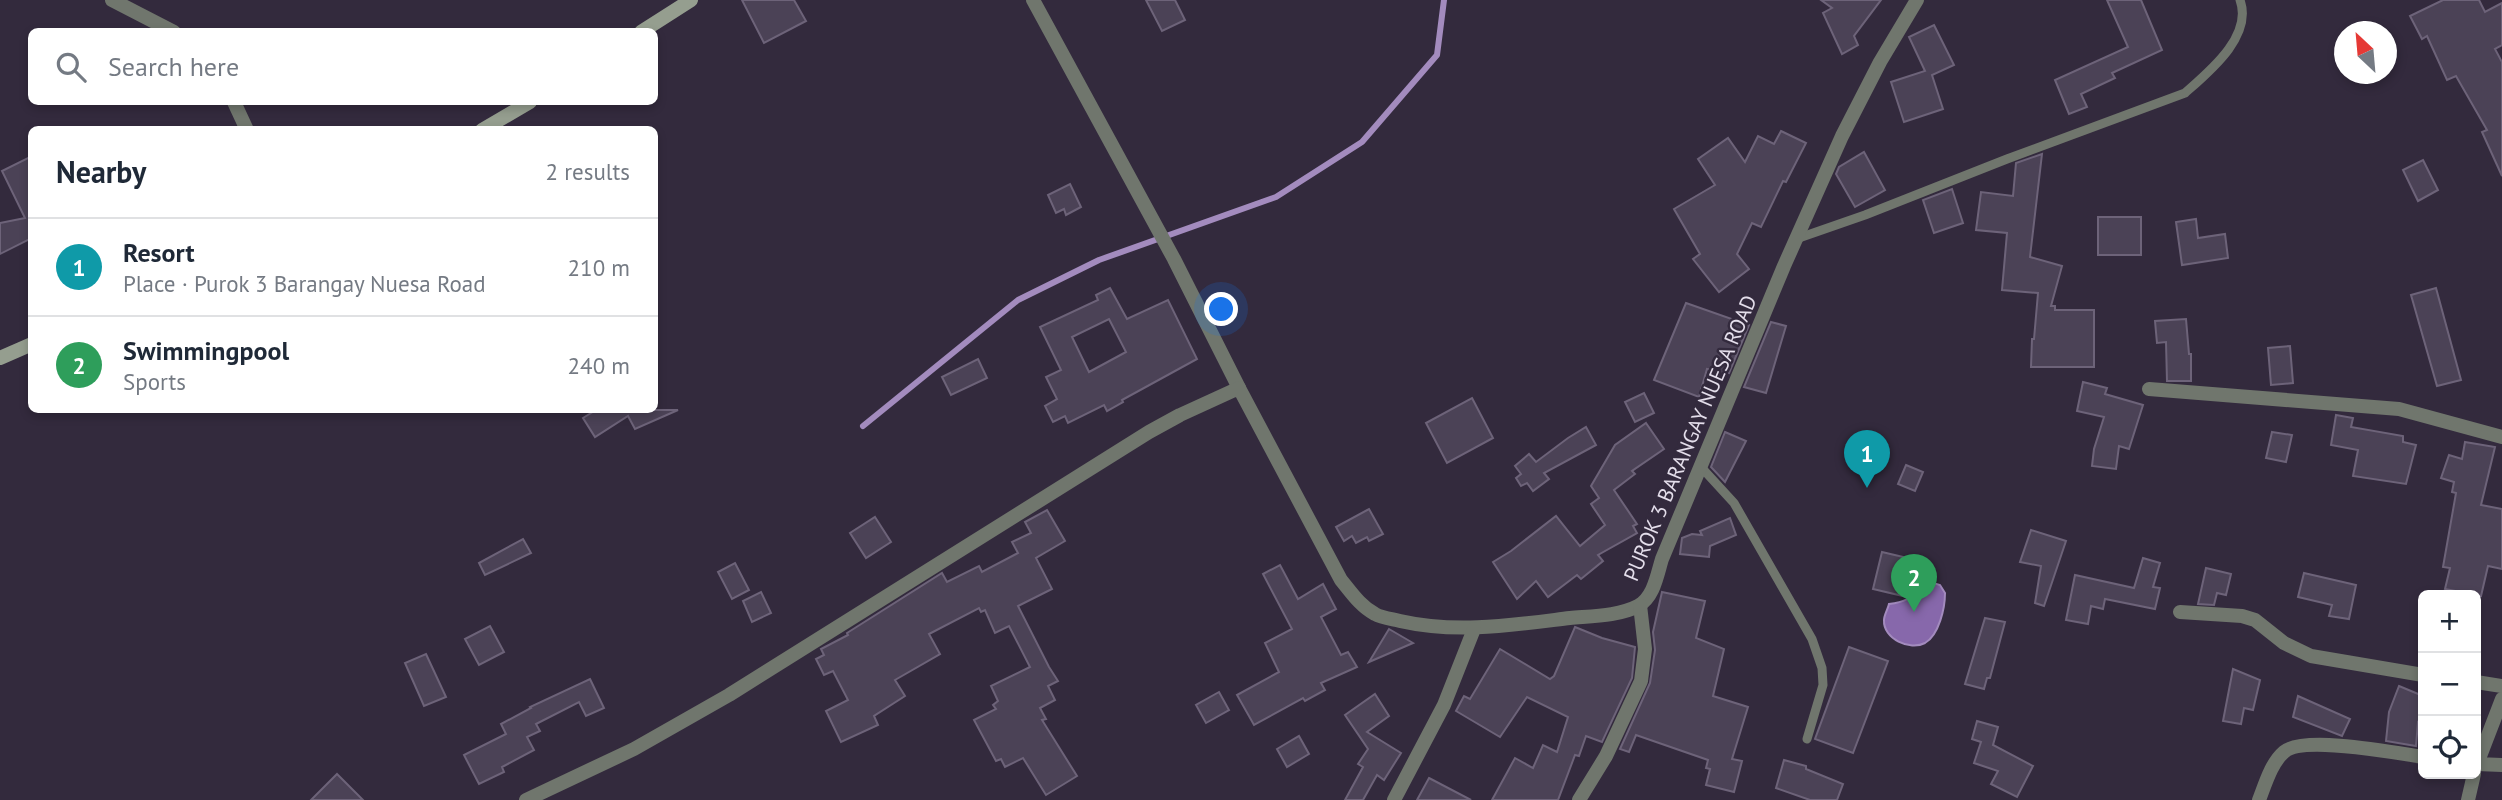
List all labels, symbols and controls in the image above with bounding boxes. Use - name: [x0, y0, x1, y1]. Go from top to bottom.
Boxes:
- north arrow: [2334, 21, 2397, 84]
- search box: [28, 28, 658, 105]
- icon: search: [52, 48, 90, 86]
- text: Search here: [108, 50, 239, 83]
- text: Nearby: [56, 152, 146, 191]
- text: 2 results: [546, 157, 630, 186]
- text: Resort: [123, 236, 195, 269]
- text: 1: [72, 253, 86, 282]
- text: 210 m: [568, 253, 630, 282]
- text: Place · Purok 3 Barangay Nuesa Road: [123, 269, 486, 298]
- street label: PUROK 3 BARANGAY NUESA ROAD: [1617, 291, 1763, 585]
- your location: [1204, 292, 1238, 326]
- text: Swimmingpool: [123, 334, 289, 367]
- text: 2: [72, 351, 86, 380]
- text: 240 m: [568, 351, 630, 380]
- text: Sports: [123, 367, 186, 396]
- pin: 1: [1844, 430, 1890, 488]
- pin: 2: [1891, 554, 1937, 612]
- map controls: [2418, 590, 2481, 779]
- button: +: [2418, 590, 2481, 653]
- button: −: [2418, 653, 2481, 716]
- button: locate: [2418, 716, 2481, 779]

